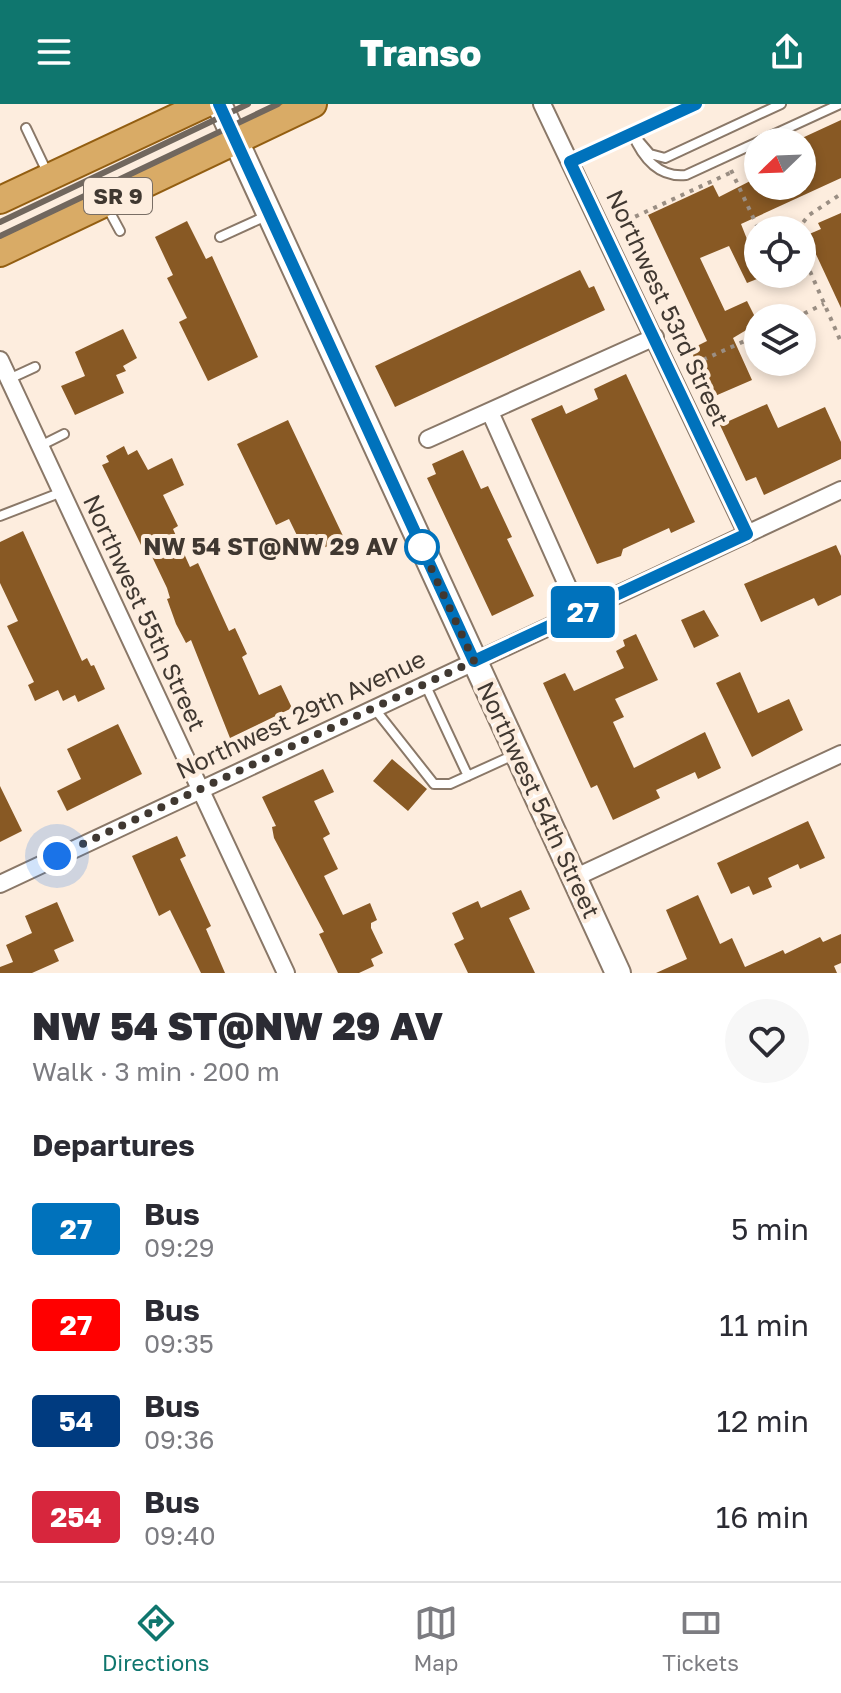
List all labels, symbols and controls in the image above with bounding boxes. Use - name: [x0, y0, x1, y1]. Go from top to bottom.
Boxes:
- icon: menu: [32, 30, 76, 74]
- icon: share: [765, 30, 809, 74]
- text: Transo: [360, 31, 481, 74]
- north arrow: [744, 128, 816, 200]
- map controls: [744, 128, 816, 376]
- road number: SR 9: [84, 178, 152, 214]
- street label: Northwest 53rd Street: [601, 185, 736, 430]
- button: locate: [744, 216, 816, 288]
- button: layers: [744, 304, 816, 376]
- street label: Northwest 55th Street: [78, 490, 213, 735]
- marker: NW 54 ST@NW 29 AV: [405, 530, 439, 564]
- place label: NW 54 ST@NW 29 AV: [143, 531, 398, 560]
- line badge: 27: [547, 586, 619, 638]
- text: 27: [567, 595, 599, 628]
- street label: Northwest 29th Avenue: [171, 643, 430, 784]
- street label: Northwest 54th Street: [472, 676, 607, 922]
- your location: [37, 836, 77, 876]
- button: heart: [725, 999, 809, 1083]
- text: NW 54 ST@NW 29 AV: [32, 1003, 443, 1048]
- text: Walk · 3 min · 200 m: [32, 1056, 280, 1087]
- text: Departures: [32, 1127, 195, 1163]
- text: Bus: [144, 1196, 200, 1232]
- text: 5 min: [731, 1211, 809, 1247]
- text: 27: [60, 1212, 92, 1245]
- text: 09:29: [144, 1232, 214, 1263]
- text: Bus: [144, 1292, 200, 1328]
- text: 11 min: [719, 1307, 809, 1343]
- text: 27: [60, 1308, 92, 1341]
- text: 09:35: [144, 1328, 214, 1359]
- text: Bus: [144, 1388, 200, 1424]
- text: 12 min: [717, 1403, 809, 1439]
- text: 54: [59, 1404, 93, 1437]
- text: 09:36: [144, 1424, 215, 1455]
- text: Bus: [144, 1484, 200, 1520]
- text: 16 min: [716, 1499, 809, 1535]
- text: 254: [50, 1500, 102, 1533]
- text: 09:40: [144, 1520, 216, 1551]
- tab: Directions: [102, 1601, 209, 1676]
- tab: Map: [413, 1601, 458, 1676]
- tab: Tickets: [662, 1601, 739, 1676]

